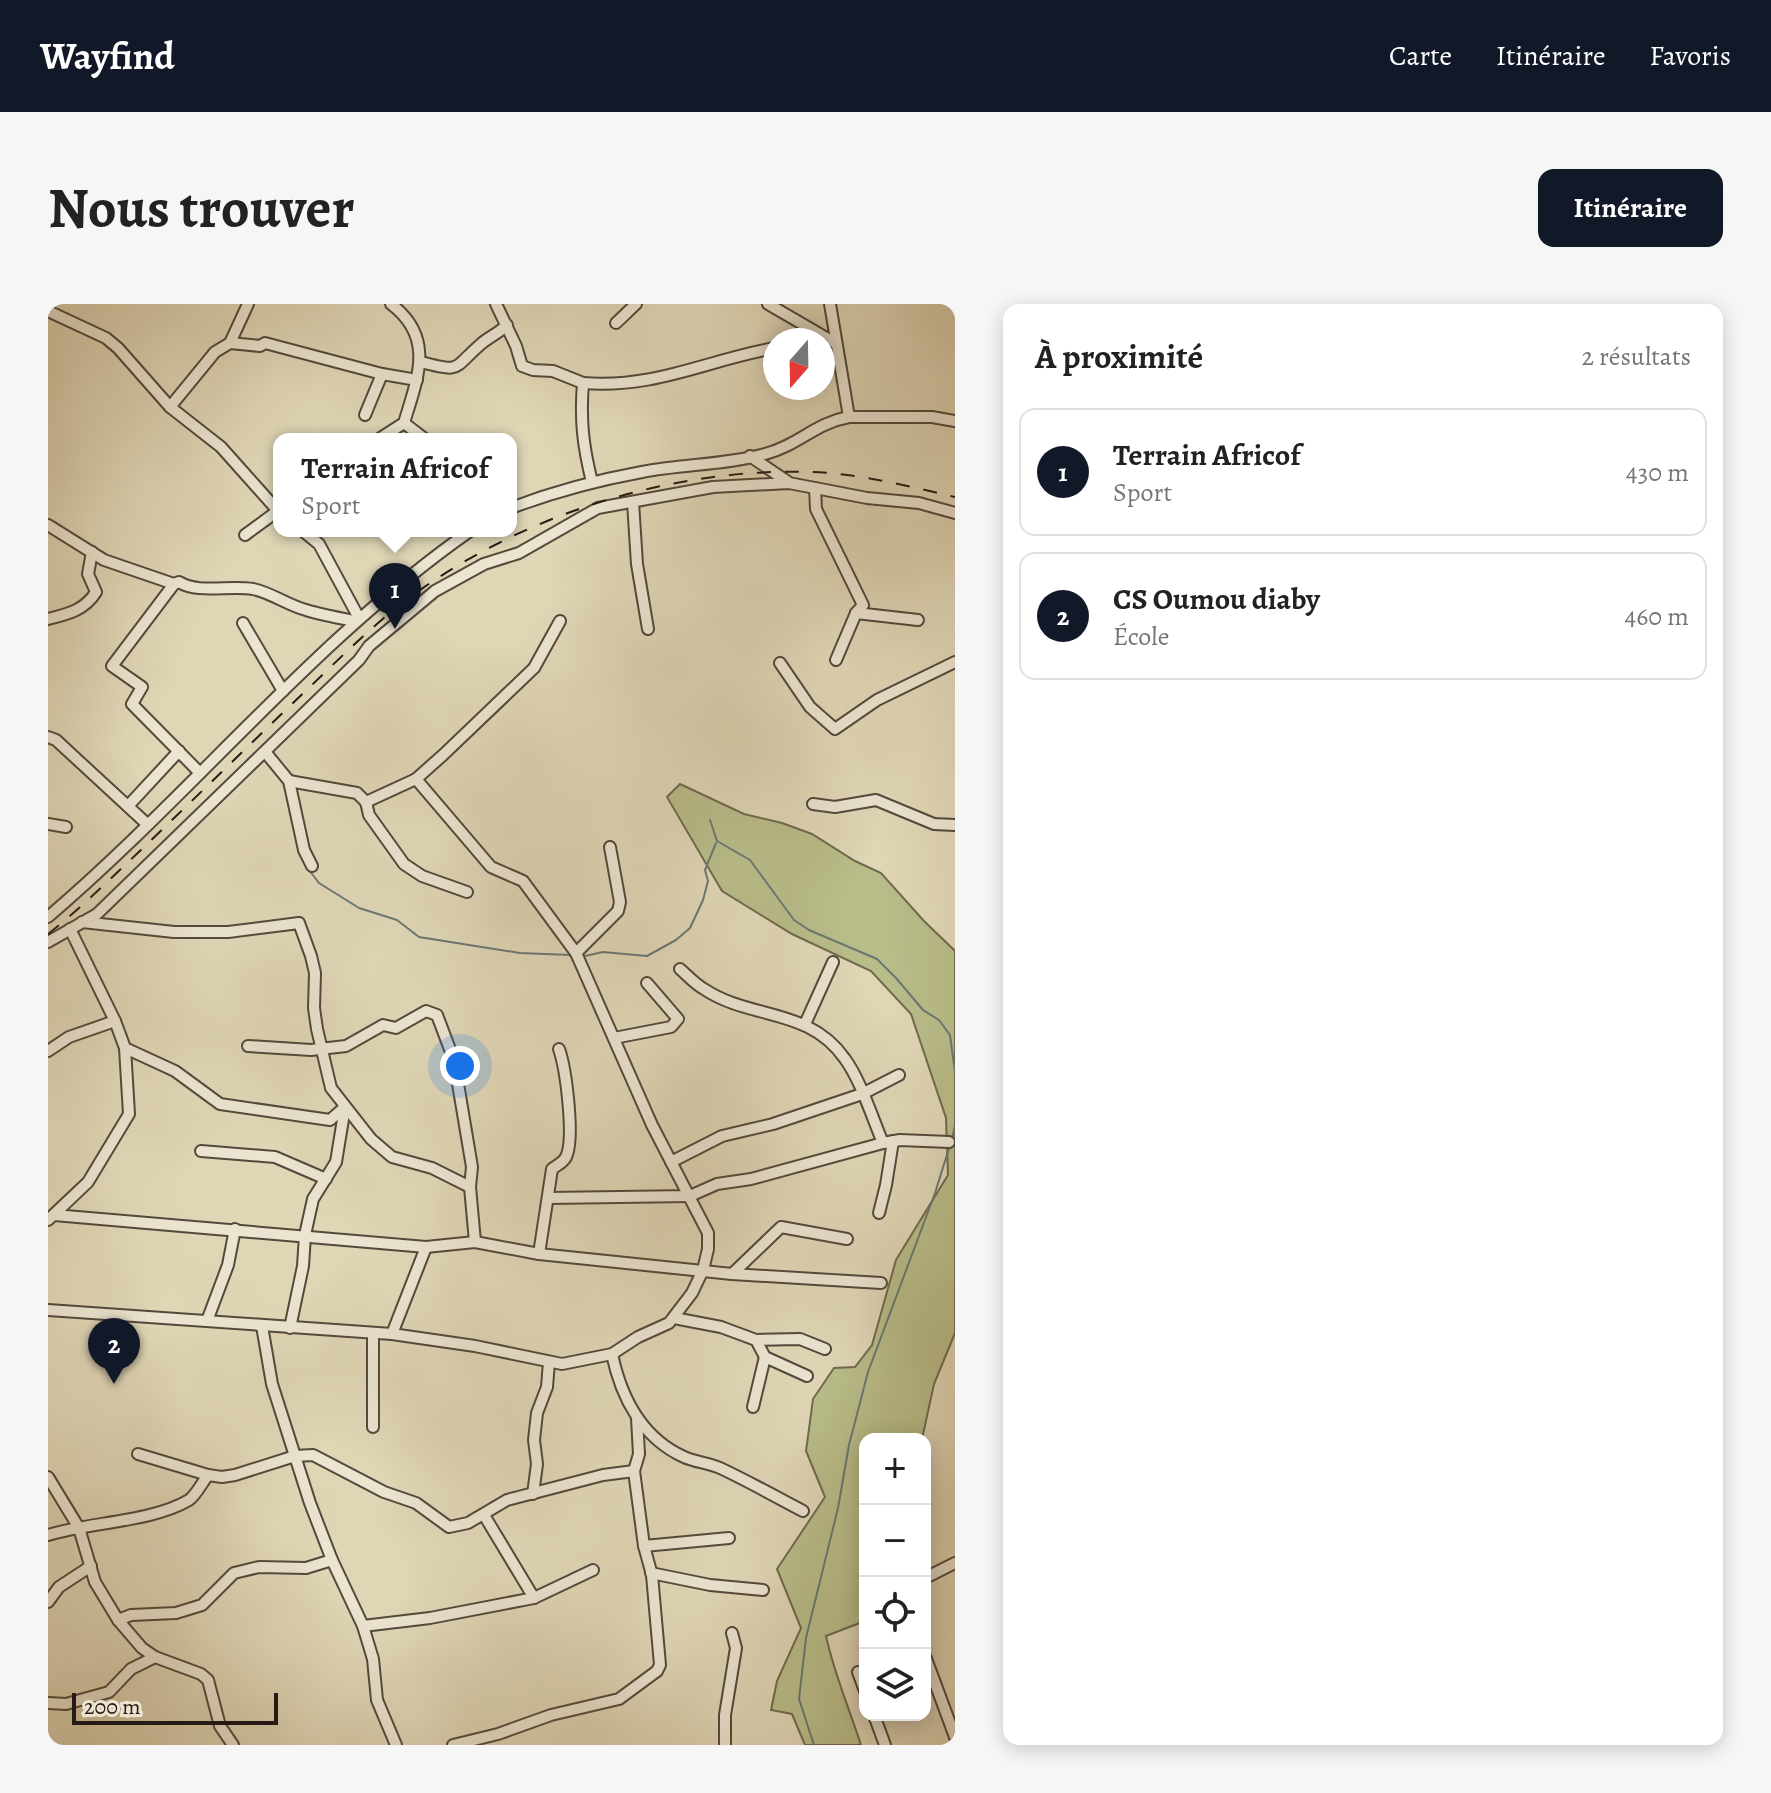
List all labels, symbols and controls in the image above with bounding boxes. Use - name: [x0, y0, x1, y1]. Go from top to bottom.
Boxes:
- text: Wayfind: [40, 30, 175, 82]
- text: Carte: [1389, 37, 1452, 75]
- text: Itinéraire: [1496, 37, 1606, 75]
- text: Favoris: [1650, 37, 1731, 75]
- button: Itinéraire: [1538, 169, 1723, 247]
- text: Nous trouver: [48, 170, 354, 246]
- north arrow: [763, 328, 835, 400]
- text: À proximité: [1035, 333, 1203, 380]
- text: 2 résultats: [1582, 339, 1691, 374]
- popup: [273, 433, 517, 537]
- text: Terrain Africof: [1113, 435, 1300, 475]
- text: Terrain Africof: [301, 448, 489, 488]
- text: 1: [1058, 455, 1068, 490]
- text: 430 m: [1626, 455, 1689, 490]
- text: Sport: [1113, 475, 1172, 510]
- text: Sport: [301, 488, 360, 523]
- pin: 1: [369, 563, 421, 629]
- text: CS Oumou diaby: [1113, 579, 1320, 619]
- text: 2: [1057, 599, 1069, 634]
- text: 460 m: [1625, 599, 1689, 634]
- text: École: [1113, 619, 1169, 654]
- your location: [440, 1046, 480, 1086]
- pin: 2: [88, 1318, 140, 1384]
- map controls: [859, 1433, 931, 1721]
- button: +: [859, 1433, 931, 1505]
- button: −: [859, 1505, 931, 1577]
- button: locate: [859, 1577, 931, 1649]
- button: layers: [859, 1649, 931, 1721]
- scale bar: [72, 1689, 278, 1725]
- text: 200 m: [84, 1692, 141, 1722]

